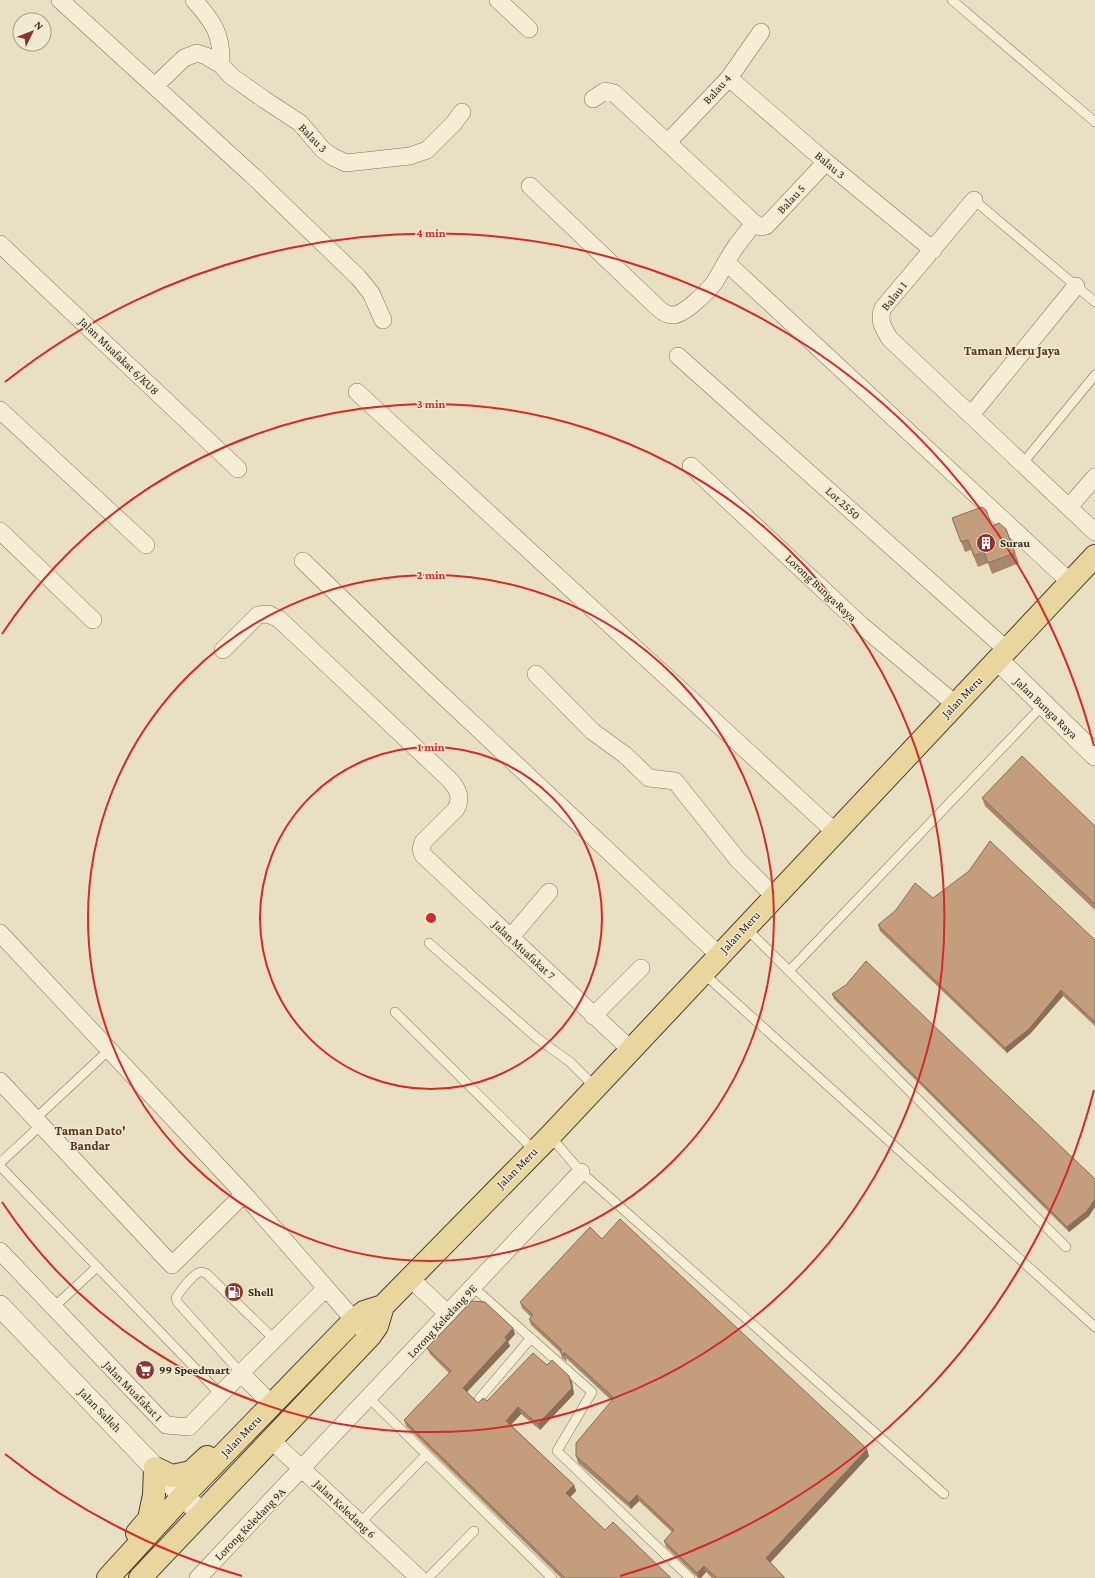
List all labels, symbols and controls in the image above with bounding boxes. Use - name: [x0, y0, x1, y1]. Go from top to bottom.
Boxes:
- north arrow: [12, 12, 52, 52]
- text: N: [32, 18, 47, 32]
- street label: Balau 4: [700, 71, 734, 107]
- street label: Balau 3: [296, 120, 330, 156]
- street label: Balau 3: [812, 148, 848, 182]
- street label: Balau 5: [774, 181, 808, 217]
- text: 4 min: [416, 226, 446, 240]
- street label: Balau 1: [878, 279, 910, 313]
- street label: Jalan Muafakat 6/KU8: [75, 314, 162, 398]
- district label: Taman Meru Jaya: [964, 343, 1061, 358]
- text: 3 min: [417, 397, 445, 411]
- street label: Lot 2550: [823, 484, 863, 522]
- building icon: Surau: [975, 532, 997, 554]
- place label: Surau: [1000, 536, 1030, 550]
- street label: Lorong Bunga Raya: [782, 551, 860, 625]
- text: 2 min: [417, 568, 446, 582]
- street label: Jalan Meru: [938, 673, 986, 721]
- street label: Jalan Bunga Raya: [1011, 674, 1081, 742]
- text: 1 min: [417, 740, 445, 754]
- street label: Jalan Meru: [716, 908, 763, 957]
- centre of rings: [424, 911, 438, 925]
- street label: Jalan Muafakat 7: [489, 917, 559, 983]
- district label: Taman Dato' Bandar: [54, 1123, 126, 1153]
- street label: Jalan Meru: [493, 1144, 541, 1192]
- fuel station icon: Shell: [223, 1281, 245, 1303]
- street label: Lorong Keledang 9E: [404, 1281, 480, 1361]
- place label: Shell: [248, 1285, 274, 1299]
- street label: Jalan Muafakat 1: [100, 1357, 165, 1424]
- supermarket icon: 99 Speedmart: [134, 1359, 156, 1381]
- place label: 99 Speedmart: [159, 1363, 231, 1377]
- street label: Jalan Salleh: [75, 1384, 125, 1435]
- street label: Jalan Meru: [217, 1412, 265, 1460]
- street label: Jalan Keledang 6: [310, 1476, 379, 1541]
- street label: Lorong Keledang 9A: [212, 1484, 289, 1563]

